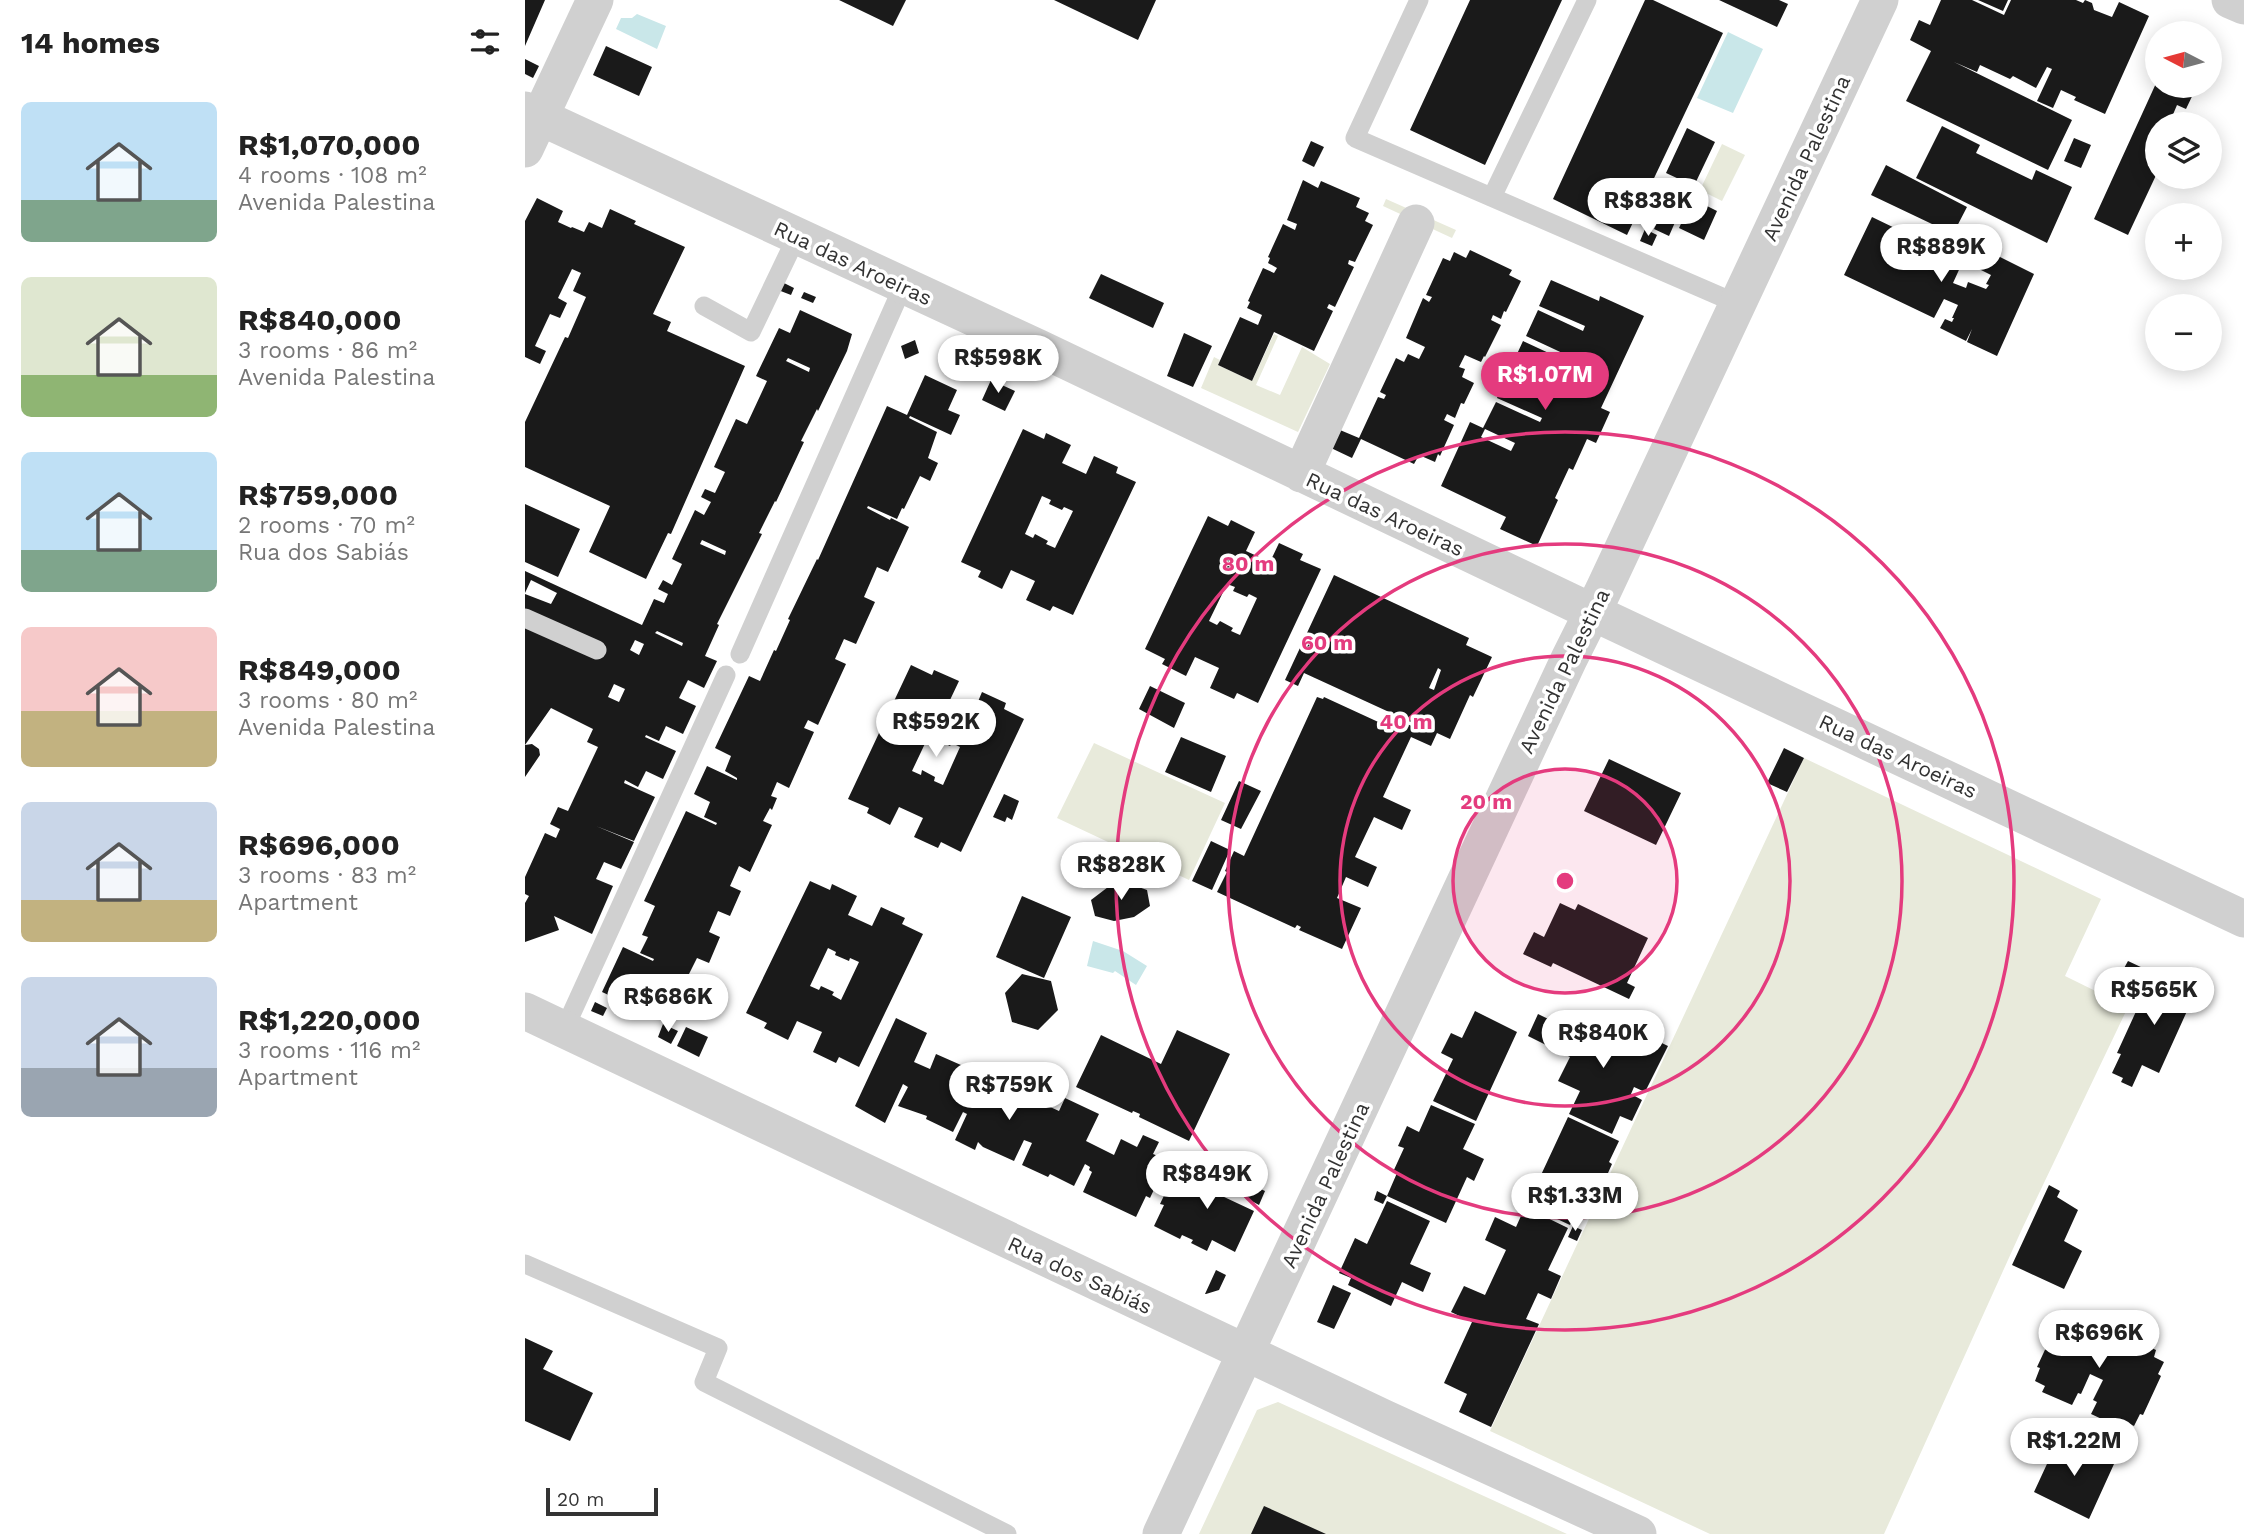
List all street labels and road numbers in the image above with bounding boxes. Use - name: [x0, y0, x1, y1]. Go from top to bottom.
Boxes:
- street label: Avenida Palestina: [1757, 71, 1855, 245]
- street label: Rua das Aroeiras: [770, 215, 936, 311]
- street label: Rua das Aroeiras: [1302, 466, 1468, 562]
- street label: Avenida Palestina: [1513, 584, 1615, 757]
- street label: Rua das Aroeiras: [1815, 708, 1981, 804]
- street label: Avenida Palestina: [1276, 1098, 1374, 1272]
- street label: Rua dos Sabiás: [1004, 1231, 1156, 1319]

